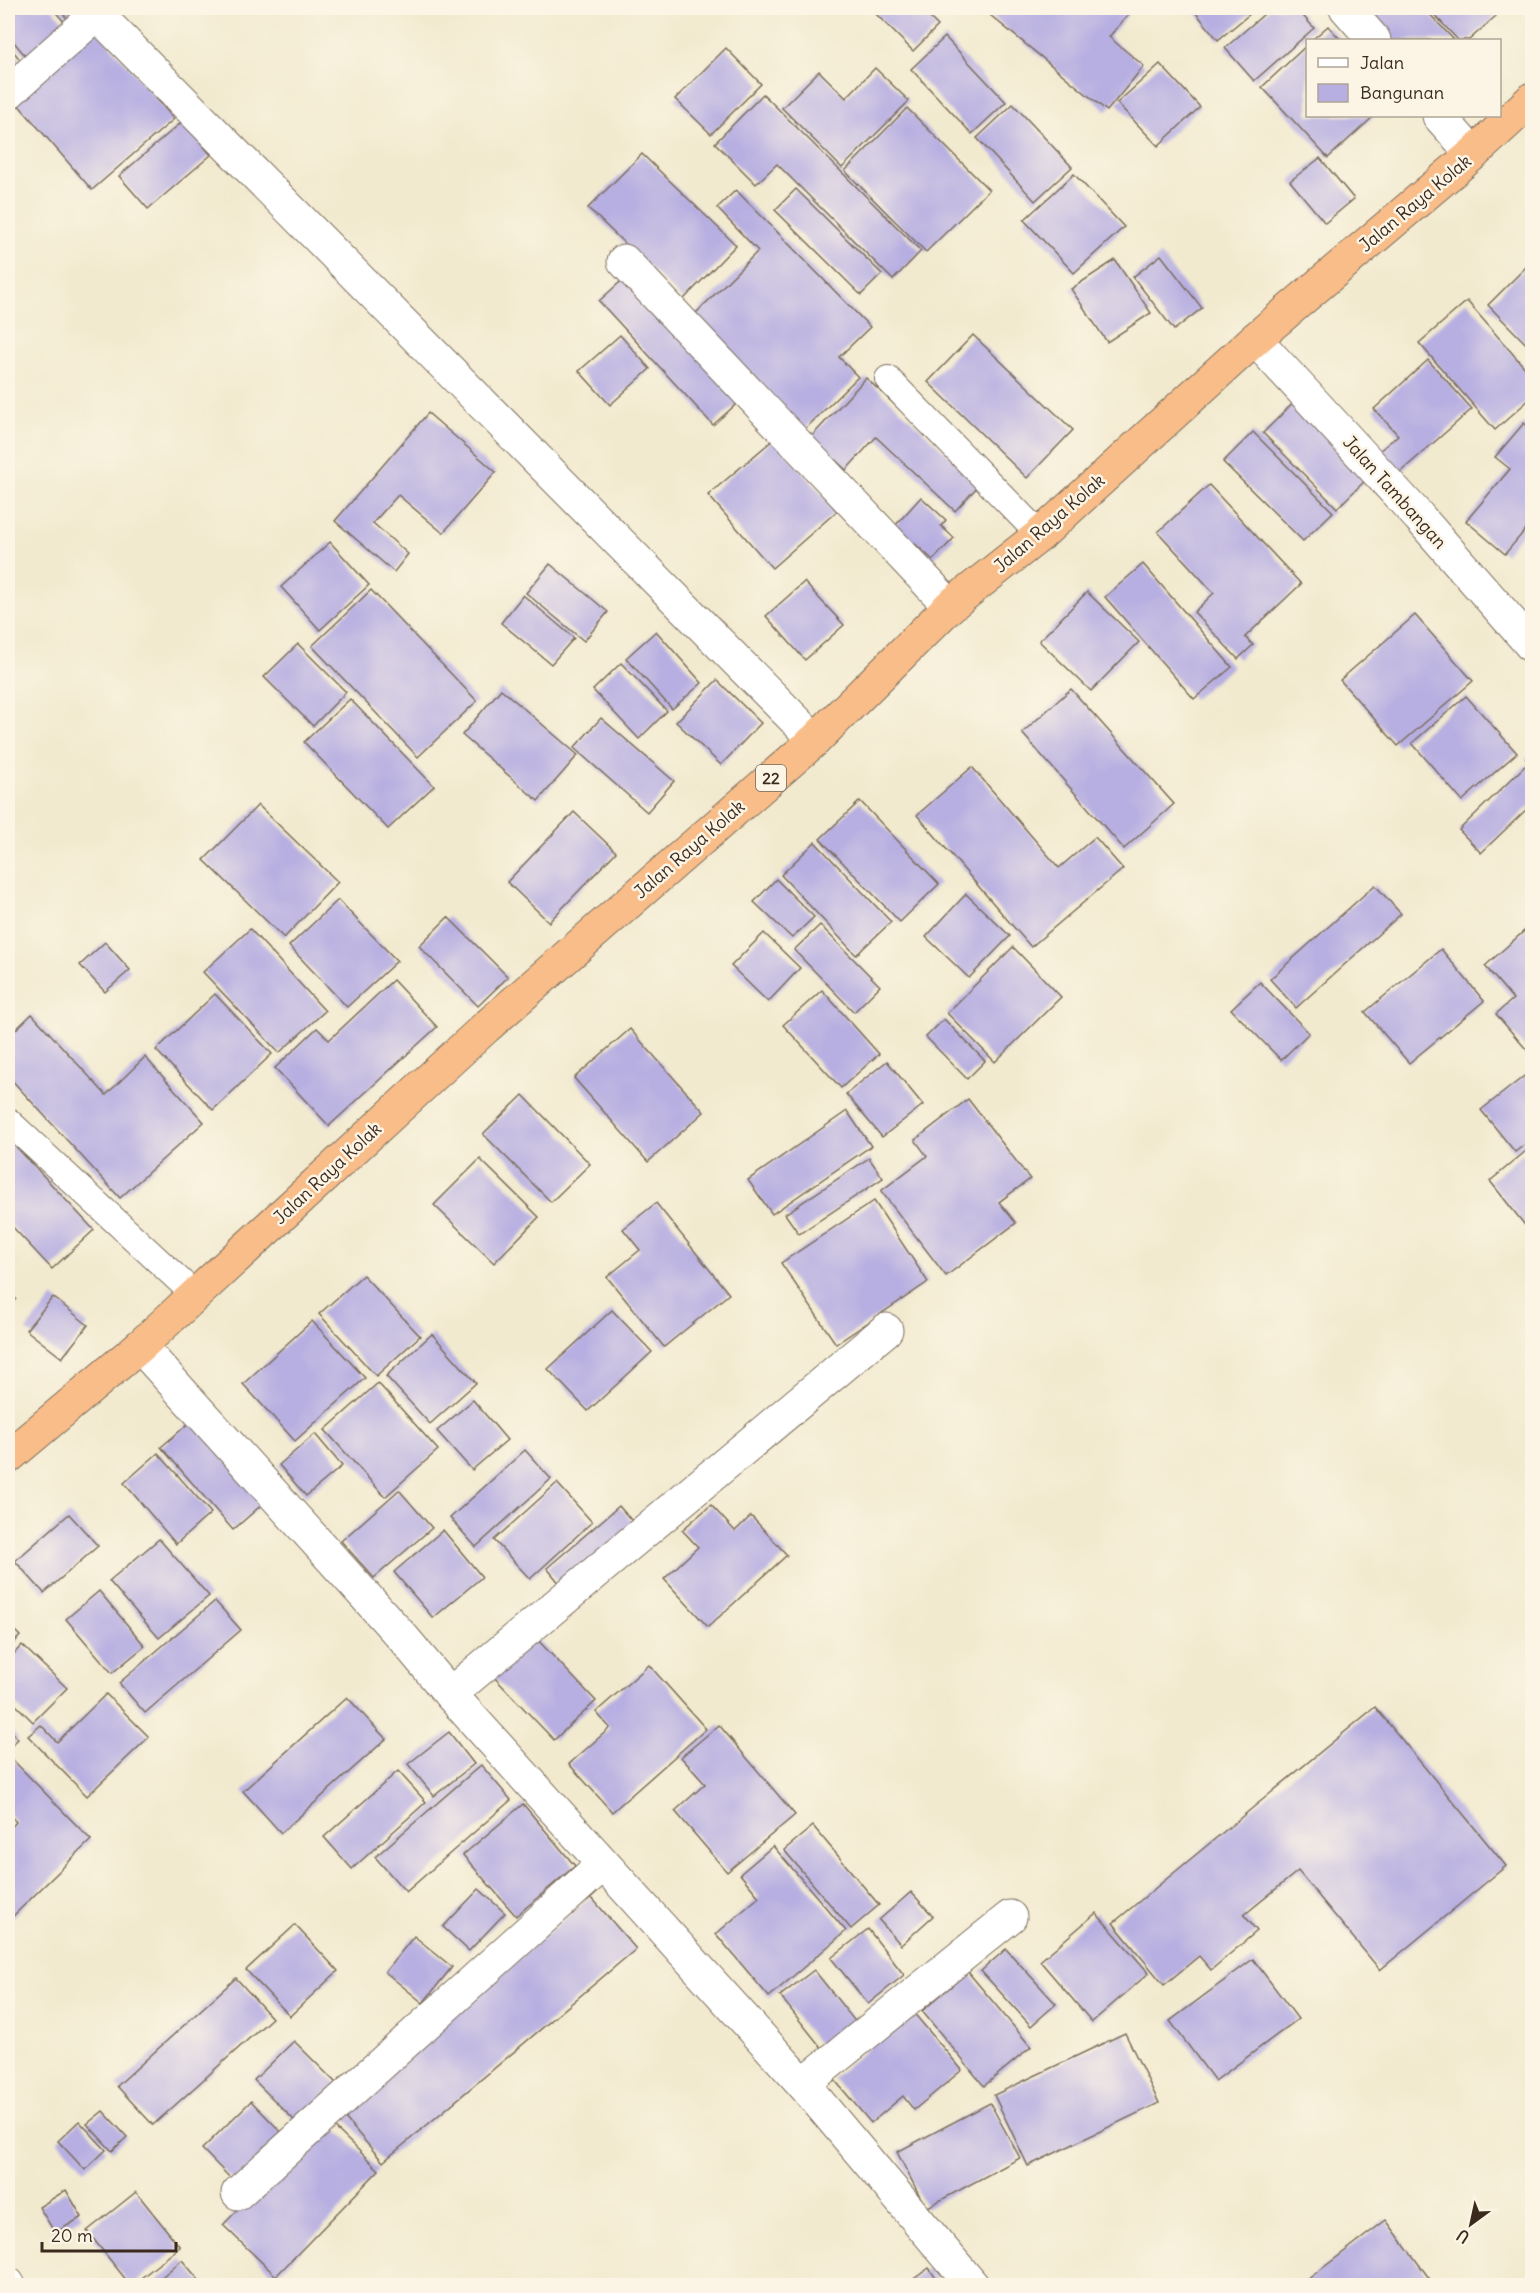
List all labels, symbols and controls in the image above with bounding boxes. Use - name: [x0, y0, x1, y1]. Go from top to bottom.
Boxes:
- legend: [1306, 39, 1501, 117]
- text: Jalan: [1360, 51, 1404, 74]
- text: Bangunan: [1360, 81, 1444, 104]
- street label: Jalan Raya Kolak: [1354, 149, 1476, 257]
- street label: Jalan Tambangan: [1338, 431, 1452, 553]
- street label: Jalan Raya Kolak: [989, 469, 1109, 577]
- road number: 22: [756, 765, 786, 791]
- street label: Jalan Raya Kolak: [629, 795, 749, 903]
- street label: Jalan Raya Kolak: [268, 1117, 386, 1229]
- north arrow: [1441, 2194, 1501, 2254]
- scale bar: [42, 2215, 176, 2253]
- text: 20 m: [51, 2224, 93, 2247]
- text: U: [1453, 2225, 1473, 2248]

